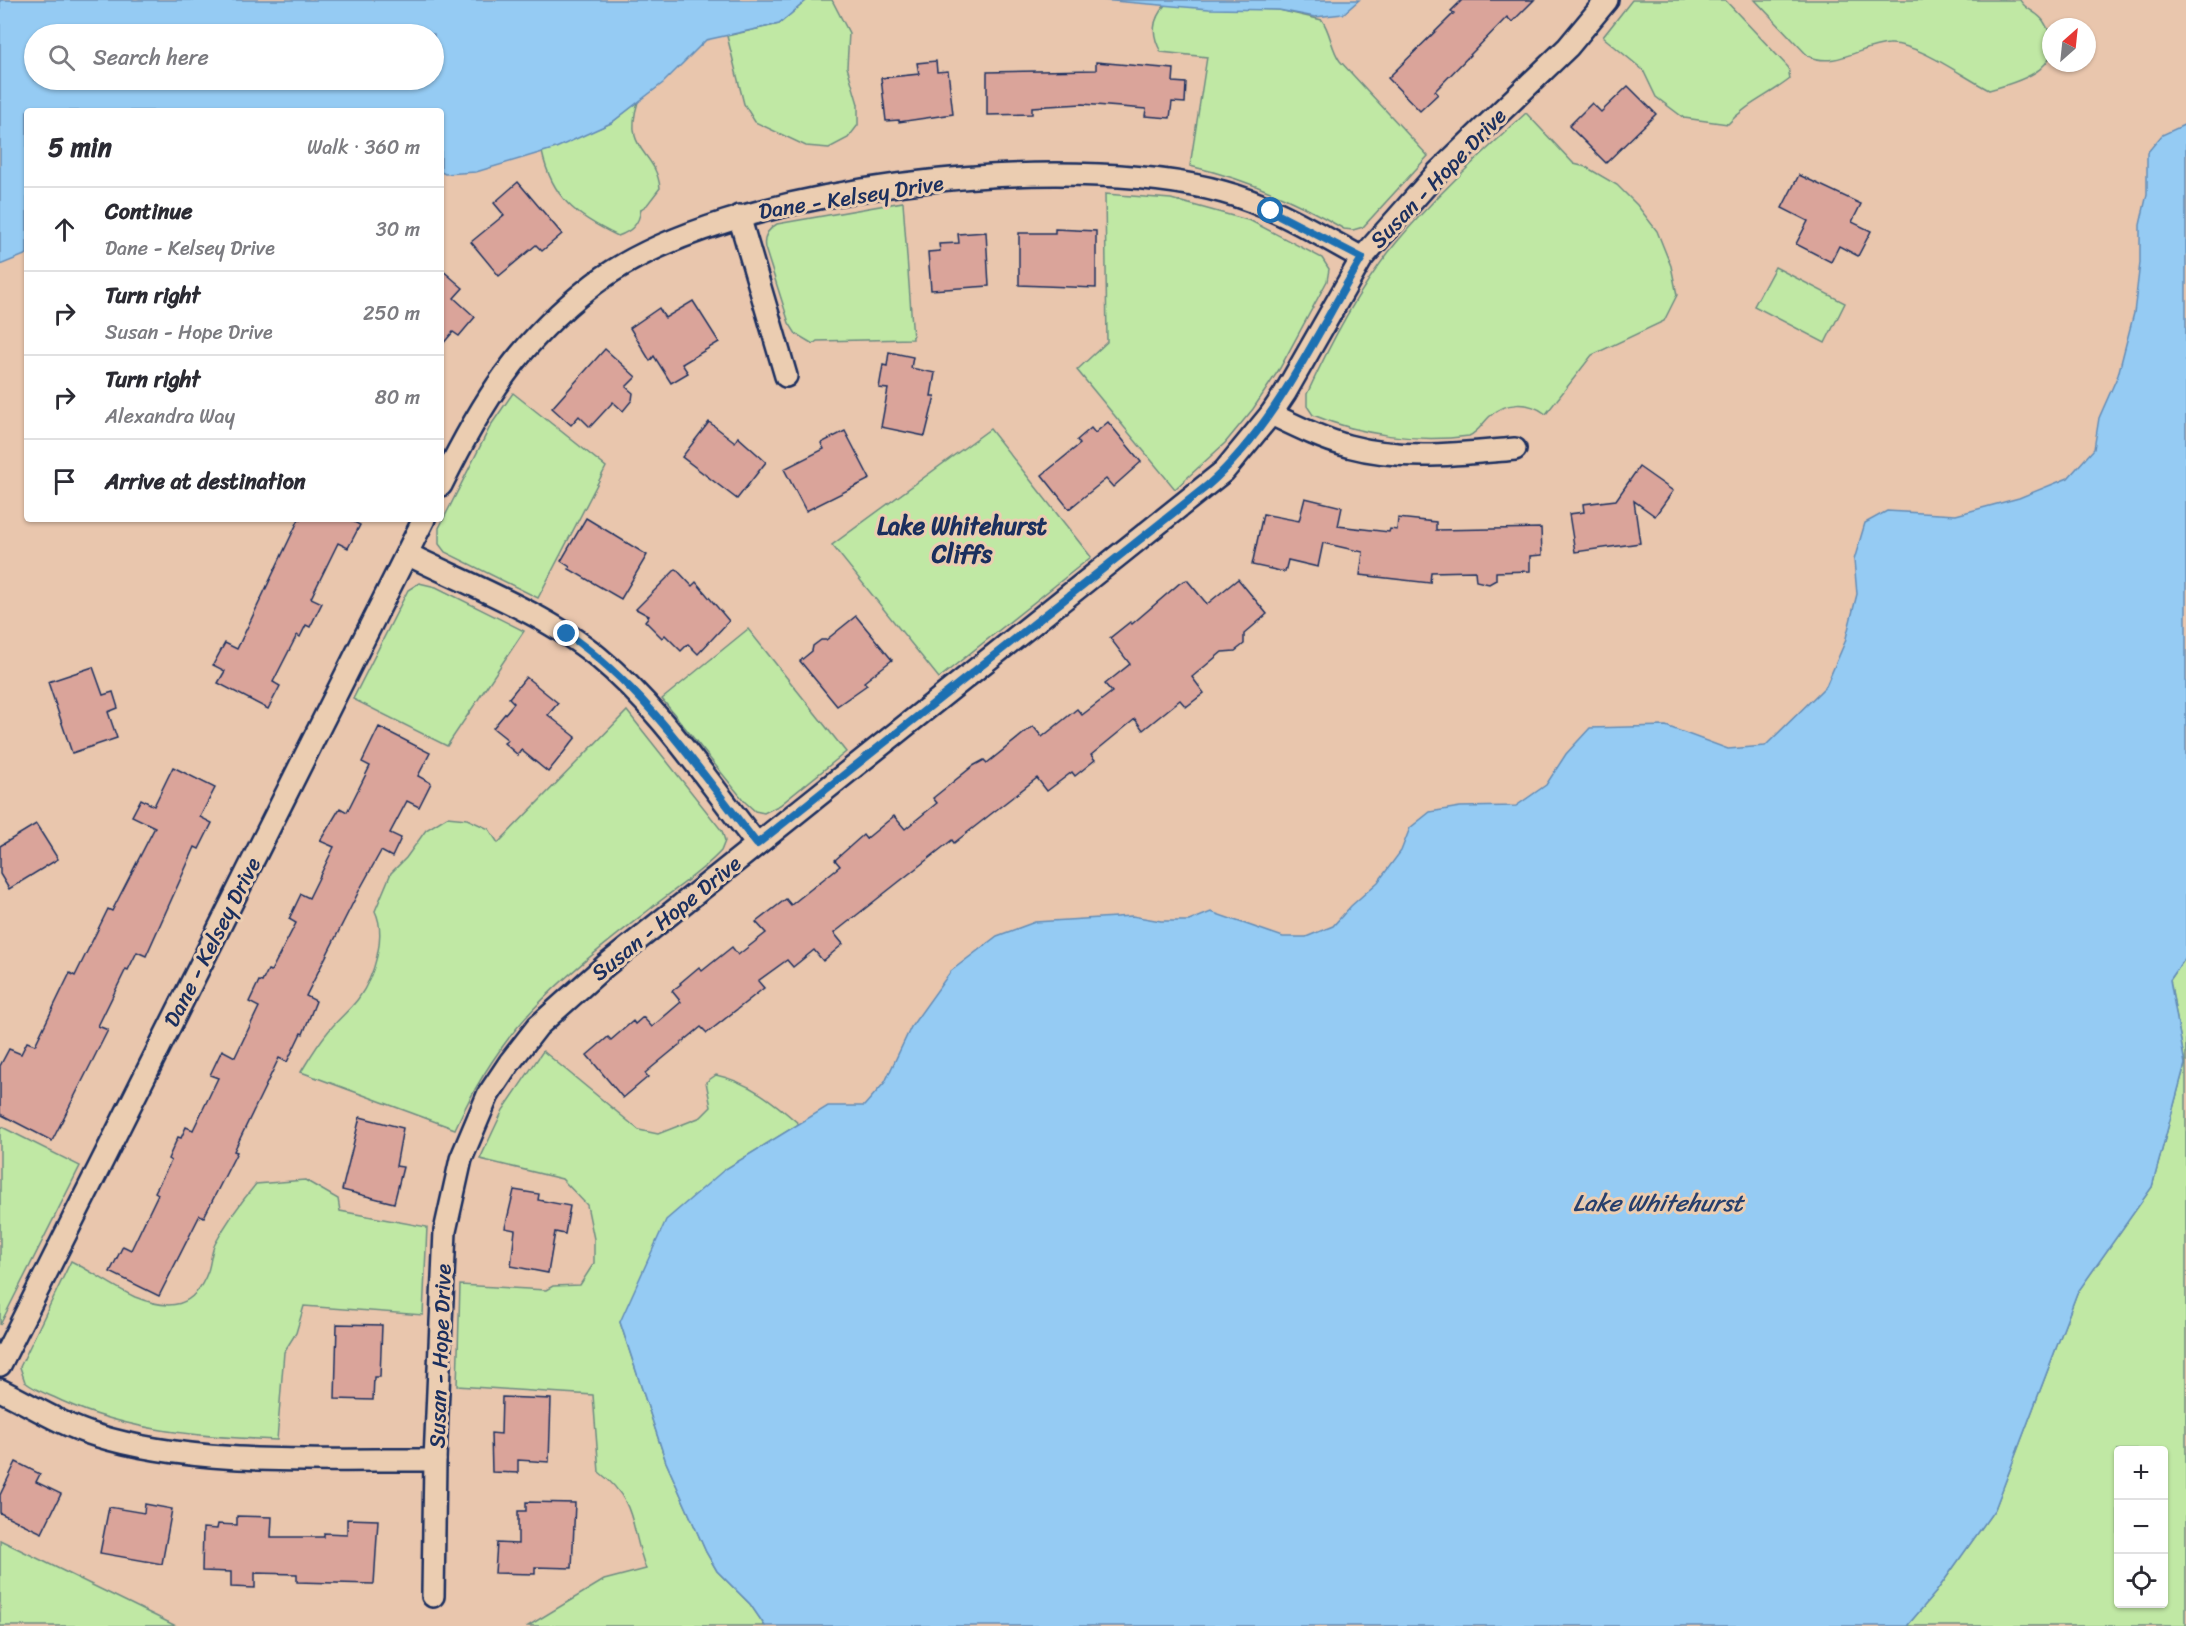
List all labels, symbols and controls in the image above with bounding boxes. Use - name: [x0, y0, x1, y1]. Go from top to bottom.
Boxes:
- north arrow: [2042, 18, 2096, 72]
- search box: [24, 24, 444, 90]
- text: Search here: [93, 38, 209, 77]
- icon: search: [45, 41, 78, 74]
- street label: Susan - Hope Drive: [1360, 98, 1516, 258]
- text: 5 min: [48, 124, 112, 170]
- text: Walk · 360 m: [307, 130, 420, 165]
- street label: Dane - Kelsey Drive: [756, 163, 947, 231]
- text: Continue: [105, 192, 193, 231]
- route start: [1257, 197, 1283, 223]
- text: 30 m: [376, 212, 420, 247]
- icon: ahead: [48, 213, 81, 246]
- text: Dane - Kelsey Drive: [105, 231, 275, 266]
- text: Turn right: [105, 276, 200, 315]
- text: 250 m: [363, 296, 420, 331]
- icon: right: [48, 297, 81, 330]
- text: Susan - Hope Drive: [105, 315, 273, 350]
- text: Turn right: [105, 360, 200, 399]
- text: 80 m: [375, 380, 420, 415]
- icon: right: [48, 381, 81, 414]
- text: Alexandra Way: [105, 399, 235, 434]
- text: Arrive at destination: [105, 462, 306, 501]
- icon: arrive: [48, 465, 81, 498]
- district label: Lake Whitehurst Cliffs: [877, 505, 1048, 575]
- route end: [553, 620, 579, 646]
- street label: Susan - Hope Drive: [582, 845, 750, 991]
- street label: Dane - Kelsey Drive: [152, 850, 272, 1034]
- water label: Lake Whitehurst: [1573, 1182, 1746, 1224]
- street label: Susan - Hope Drive: [417, 1263, 463, 1449]
- map controls: [2114, 1446, 2168, 1608]
- button: +: [2114, 1446, 2168, 1500]
- button: −: [2114, 1500, 2168, 1554]
- button: locate: [2114, 1554, 2168, 1608]

